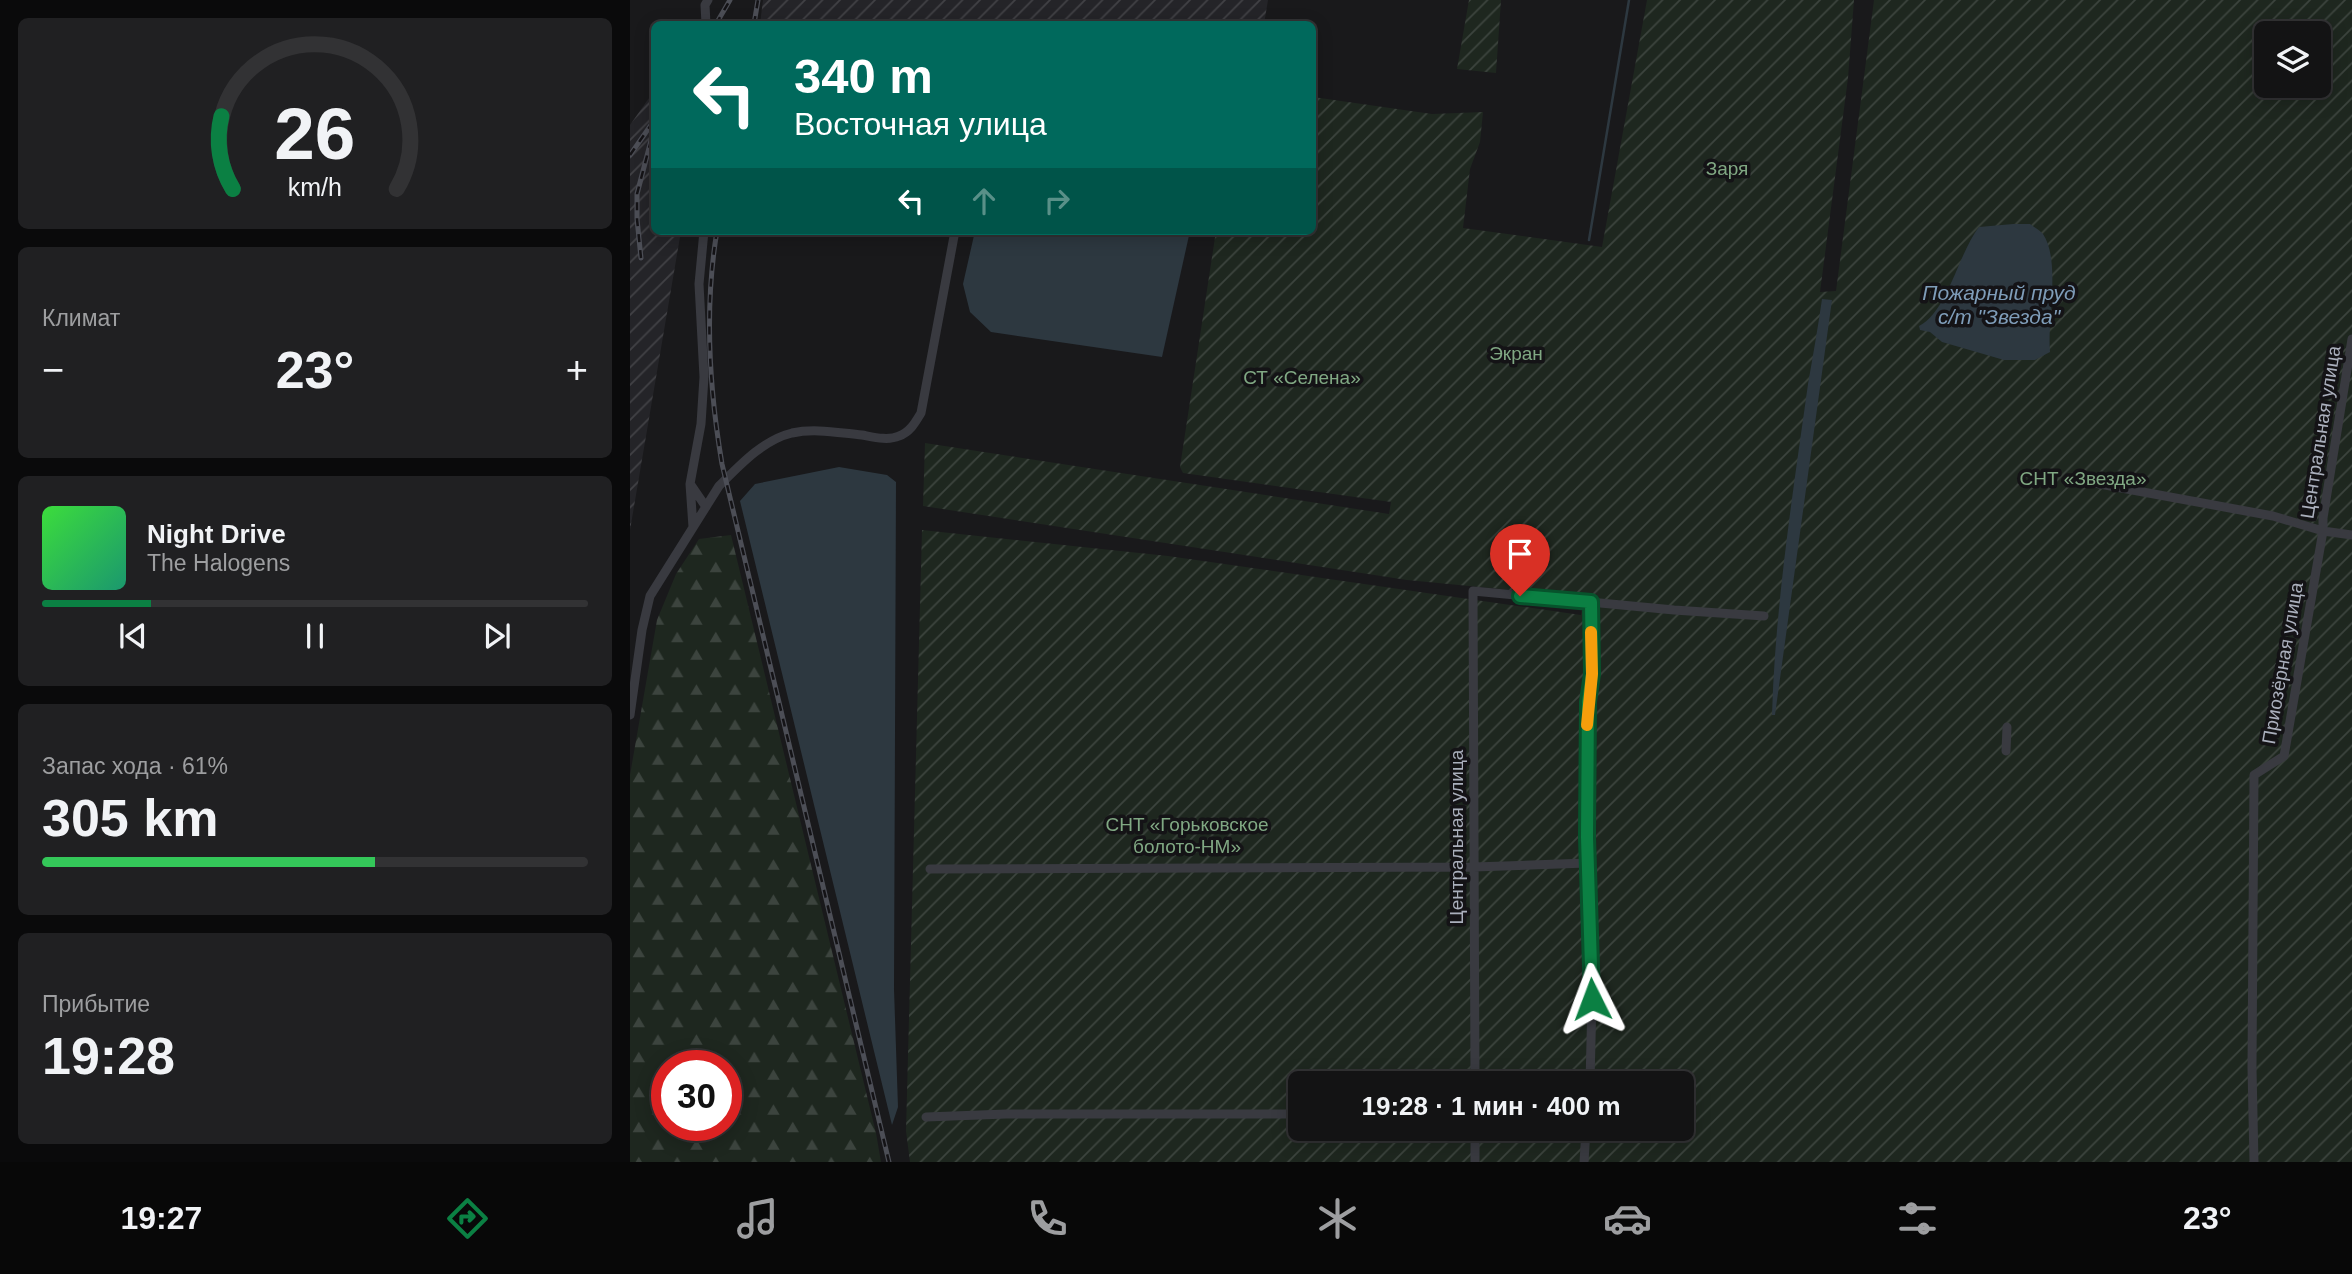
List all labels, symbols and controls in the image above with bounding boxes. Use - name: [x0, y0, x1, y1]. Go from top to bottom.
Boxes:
- map controls: [2254, 21, 2331, 98]
- button: layers: [2254, 21, 2331, 98]
- icon: left: [679, 49, 770, 140]
- text: 340 m: [794, 49, 933, 103]
- text: 26: [275, 94, 355, 175]
- text: Восточная улица: [794, 106, 1047, 142]
- park label: Заря: [1706, 158, 1748, 179]
- text: km/h: [288, 173, 342, 201]
- icon: left: [892, 182, 930, 220]
- icon: ahead: [965, 182, 1003, 220]
- icon: right: [1038, 182, 1076, 220]
- water label: Пожарный пруд с/т "Звезда": [1922, 281, 2076, 328]
- text: Климат: [42, 305, 120, 331]
- text: 23°: [276, 341, 354, 399]
- park label: Экран: [1489, 343, 1543, 364]
- street label: Центральная улица: [2296, 344, 2345, 520]
- text: −: [42, 349, 64, 391]
- text: +: [566, 349, 588, 391]
- park label: СТ «Селена»: [1243, 367, 1361, 388]
- park label: СНТ «Звезда»: [2020, 468, 2146, 489]
- text: Night Drive: [147, 519, 286, 549]
- pin: [1490, 524, 1550, 596]
- icon: arrive: [1501, 535, 1539, 573]
- text: The Halogens: [147, 550, 290, 576]
- street label: Приозёрная улица: [2258, 580, 2307, 746]
- icon: previous: [114, 617, 152, 655]
- icon: pause: [296, 617, 334, 655]
- icon: next: [478, 617, 516, 655]
- street label: Центральная улица: [1446, 749, 1467, 924]
- text: Запас хода · 61%: [42, 753, 228, 779]
- text: 305 km: [42, 789, 218, 847]
- park label: СНТ «Горьковское болото-НМ»: [1105, 814, 1269, 857]
- position arrow: [1555, 962, 1629, 1036]
- text: Прибытие: [42, 991, 150, 1017]
- text: 19:28: [42, 1027, 175, 1085]
- speed limit sign: 30: [651, 1050, 742, 1141]
- text: 19:28 · 1 мин · 400 m: [1361, 1091, 1621, 1121]
- icon: directions: [443, 1194, 492, 1243]
- icon: music: [733, 1194, 782, 1243]
- icon: phone: [1023, 1194, 1072, 1243]
- icon: climate: [1313, 1194, 1362, 1243]
- icon: car: [1603, 1194, 1652, 1243]
- icon: filters: [1893, 1194, 1942, 1243]
- text: 19:27: [120, 1200, 202, 1236]
- text: 23°: [2183, 1200, 2232, 1236]

